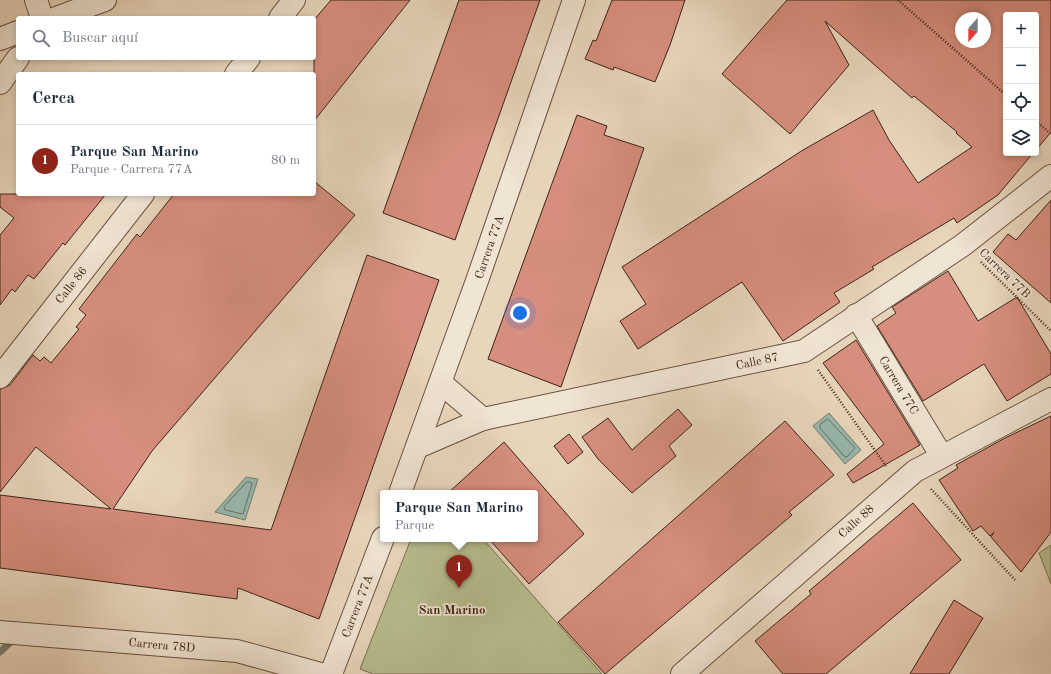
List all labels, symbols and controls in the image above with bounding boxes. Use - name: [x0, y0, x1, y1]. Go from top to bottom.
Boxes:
- north arrow: [955, 12, 991, 48]
- map controls: [1003, 12, 1039, 156]
- button: +: [1003, 12, 1039, 48]
- search box: [16, 16, 316, 60]
- icon: search: [30, 27, 52, 49]
- text: Buscar aquí: [62, 31, 138, 46]
- button: −: [1003, 48, 1039, 84]
- button: locate: [1003, 84, 1039, 120]
- text: Cerca: [32, 90, 75, 107]
- button: layers: [1003, 120, 1039, 156]
- text: Parque San Marino: [70, 145, 199, 160]
- text: 1: [41, 154, 49, 167]
- text: 80 m: [271, 154, 300, 167]
- text: Parque · Carrera 77A: [70, 163, 193, 176]
- street label: Carrera 77A: [473, 214, 506, 281]
- street label: Carrera 77B: [976, 247, 1032, 301]
- street label: Calle 86: [54, 265, 90, 306]
- your location: [510, 303, 530, 323]
- street label: Calle 87: [735, 352, 780, 372]
- street label: Carrera 77C: [876, 354, 920, 417]
- popup: [380, 490, 538, 542]
- text: Parque San Marino: [395, 501, 523, 516]
- street label: Calle 88: [837, 503, 877, 541]
- text: Parque: [395, 519, 434, 532]
- pin: 1: [446, 555, 472, 588]
- street label: Carrera 77A: [340, 573, 375, 640]
- district label: San Marino: [419, 604, 485, 617]
- street label: Carrera 78D: [128, 637, 196, 655]

